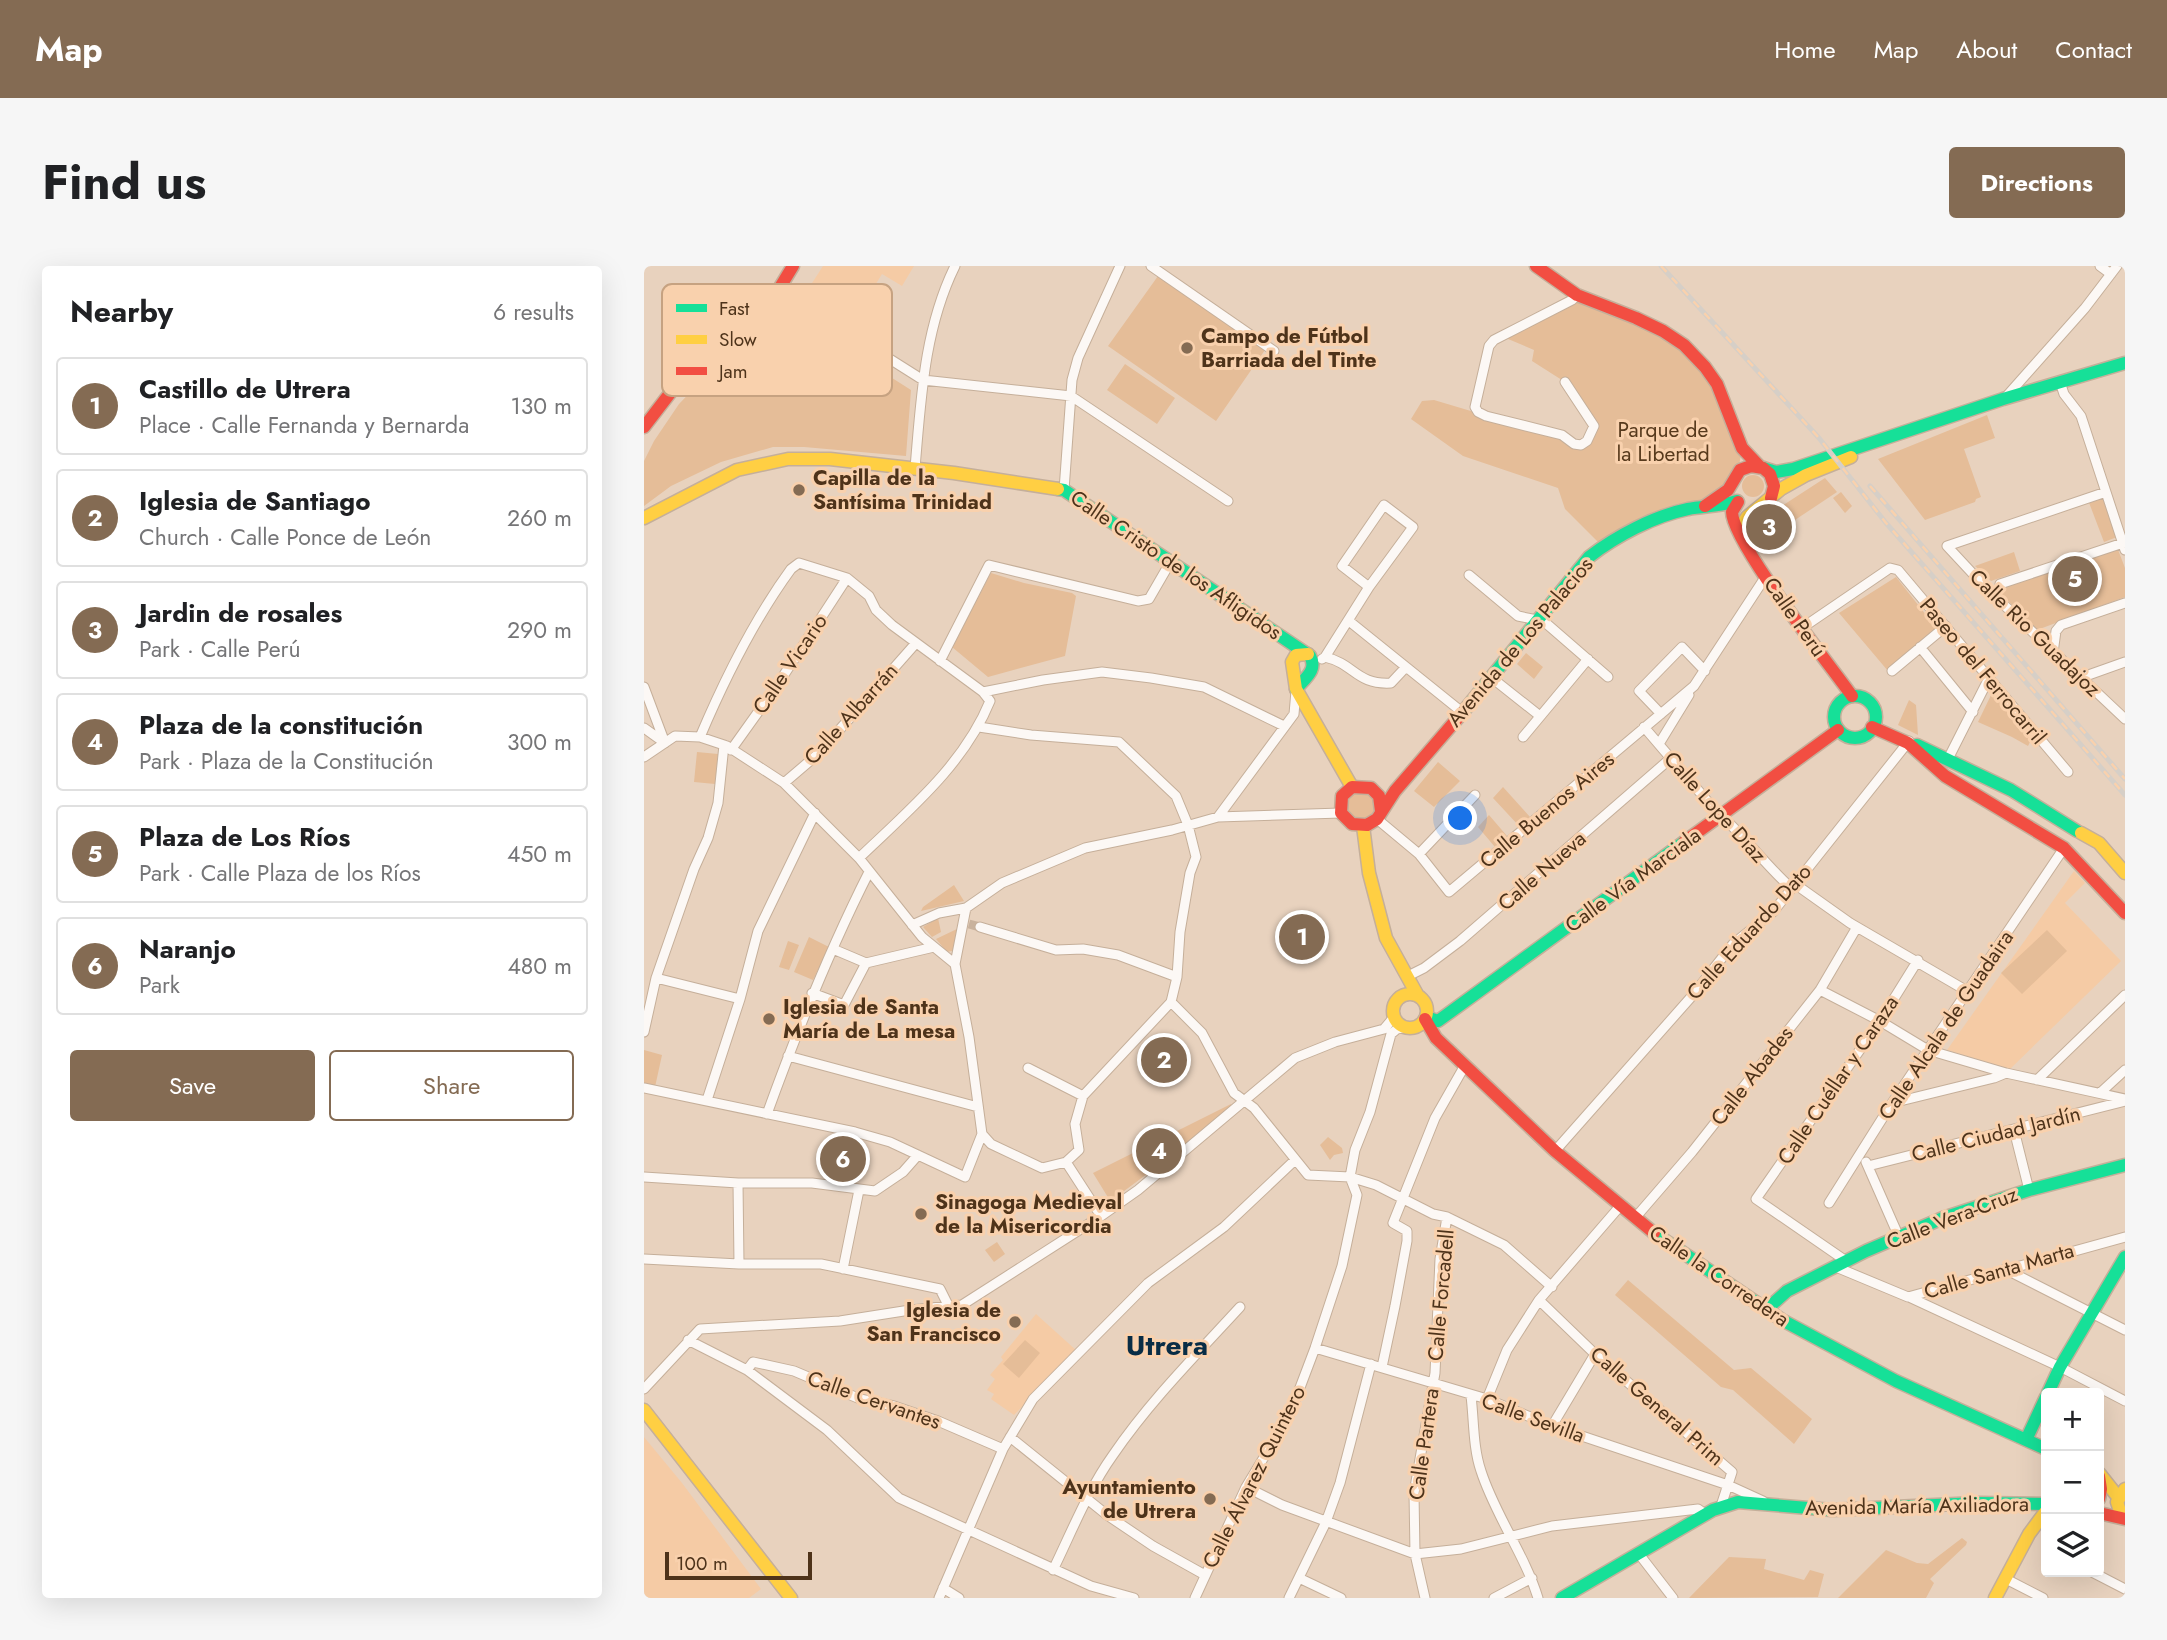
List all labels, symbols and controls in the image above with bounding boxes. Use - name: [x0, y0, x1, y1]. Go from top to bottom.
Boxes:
- text: Map: [35, 26, 103, 73]
- text: Home: [1774, 32, 1836, 67]
- text: Map: [1874, 32, 1918, 67]
- text: About: [1956, 32, 2017, 67]
- text: Contact: [2055, 32, 2132, 67]
- text: Find us: [42, 147, 206, 217]
- button: Directions: [1949, 147, 2125, 218]
- legend: [662, 284, 892, 396]
- text: Nearby: [70, 290, 173, 333]
- text: 6 results: [493, 295, 574, 329]
- text: Fast: [719, 295, 750, 322]
- place label: Campo de Fútbol Barriada del Tinte: [1201, 321, 1377, 375]
- text: Slow: [719, 326, 757, 353]
- marker: Campo de Fútbol Barriada del Tinte: [1179, 340, 1195, 356]
- text: Jam: [716, 358, 748, 385]
- text: Castillo de Utrera: [139, 370, 351, 408]
- text: 1: [89, 389, 101, 423]
- text: 130 m: [510, 389, 572, 423]
- text: Place · Calle Fernanda y Bernarda: [139, 408, 469, 442]
- park label: Parque de la Libertad: [1616, 415, 1710, 469]
- place label: Capilla de la Santísima Trinidad: [813, 463, 992, 517]
- text: Iglesia de Santiago: [139, 482, 371, 520]
- marker: Capilla de la Santísima Trinidad: [791, 482, 807, 498]
- street label: Calle Cristo de los Afligidos: [1064, 483, 1288, 647]
- text: 2: [87, 501, 103, 535]
- text: 260 m: [507, 501, 572, 535]
- pin: 3: [1746, 501, 1792, 553]
- text: Church · Calle Ponce de León: [139, 520, 431, 554]
- street label: Avenida de Los Palacios: [1440, 551, 1600, 733]
- pin: 5: [2052, 553, 2098, 605]
- street label: Calle Rio Guadajoz: [1963, 563, 2107, 704]
- street label: Calle Perú: [1757, 571, 1833, 663]
- street label: Paseo del Ferrocarril: [1913, 591, 2053, 751]
- text: Jardin de rosales: [139, 594, 342, 632]
- street label: Calle Vicario: [745, 608, 835, 720]
- text: 3: [88, 613, 102, 647]
- text: 290 m: [507, 613, 572, 647]
- text: Park · Calle Perú: [139, 632, 301, 666]
- street label: Calle Albarrán: [797, 657, 905, 771]
- text: Plaza de la constitución: [139, 706, 423, 744]
- text: 4: [87, 725, 103, 759]
- text: 300 m: [507, 725, 572, 759]
- text: Park · Plaza de la Constitución: [139, 744, 434, 778]
- street label: Calle Buenos Aires: [1473, 745, 1621, 875]
- street label: Calle Lope Díaz: [1657, 745, 1773, 870]
- your location: [1443, 801, 1477, 835]
- text: Plaza de Los Ríos: [139, 818, 350, 856]
- street label: Calle Vía Marciala: [1559, 820, 1707, 940]
- street label: Calle Nueva: [1491, 824, 1593, 918]
- text: 5: [88, 837, 102, 871]
- text: 450 m: [507, 837, 572, 871]
- text: Park · Calle Plaza de los Ríos: [139, 856, 421, 890]
- street label: Calle Eduardo Dato: [1680, 857, 1818, 1007]
- pin: 1: [1279, 911, 1325, 963]
- street label: Calle Alcala de Guadaira: [1871, 924, 2021, 1126]
- text: Naranjo: [139, 930, 236, 968]
- text: 6: [87, 949, 103, 983]
- text: 480 m: [507, 949, 572, 983]
- text: Park: [139, 968, 180, 1002]
- street label: Calle Cuéllar y Caraza: [1770, 990, 1906, 1170]
- place label: Iglesia de Santa María de La mesa: [783, 992, 955, 1046]
- marker: Iglesia de Santa María de La mesa: [761, 1011, 777, 1027]
- street label: Calle Abades: [1704, 1020, 1800, 1132]
- pin: 2: [1141, 1034, 1187, 1086]
- button: Save: [70, 1050, 315, 1121]
- button: Share: [329, 1050, 574, 1121]
- street label: Calle Ciudad Jardín: [1908, 1098, 2084, 1170]
- pin: 4: [1136, 1125, 1182, 1177]
- pin: 6: [820, 1133, 866, 1185]
- street label: Calle Vera-Cruz: [1882, 1179, 2022, 1257]
- place label: Sinagoga Medieval de la Misericordia: [935, 1187, 1122, 1241]
- marker: Sinagoga Medieval de la Misericordia: [913, 1206, 929, 1222]
- street label: Calle la Corredera: [1643, 1218, 1795, 1334]
- street label: Calle Forcadell: [1420, 1228, 1462, 1362]
- street label: Calle Santa Marta: [1920, 1235, 2078, 1307]
- place label: Iglesia de San Francisco: [866, 1295, 1001, 1349]
- marker: Iglesia de San Francisco: [1007, 1314, 1023, 1330]
- district label: Utrera: [1126, 1325, 1208, 1366]
- street label: Calle General Prim: [1583, 1339, 1731, 1473]
- street label: Calle Cervantes: [803, 1363, 945, 1437]
- street label: Calle Álvarez Quintero: [1195, 1381, 1313, 1573]
- street label: Calle Sevilla: [1477, 1385, 1589, 1451]
- street label: Calle Partera: [1401, 1386, 1447, 1502]
- map controls: [2041, 1388, 2104, 1577]
- button: +: [2041, 1388, 2104, 1451]
- button: −: [2041, 1451, 2104, 1514]
- place label: Ayuntamiento de Utrera: [1061, 1472, 1196, 1526]
- street label: Avenida María Axiliadora: [1805, 1489, 2029, 1523]
- marker: Ayuntamiento de Utrera: [1202, 1491, 1218, 1507]
- button: layers: [2041, 1514, 2104, 1577]
- scale bar: [665, 1549, 812, 1581]
- text: 100 m: [676, 1550, 728, 1577]

